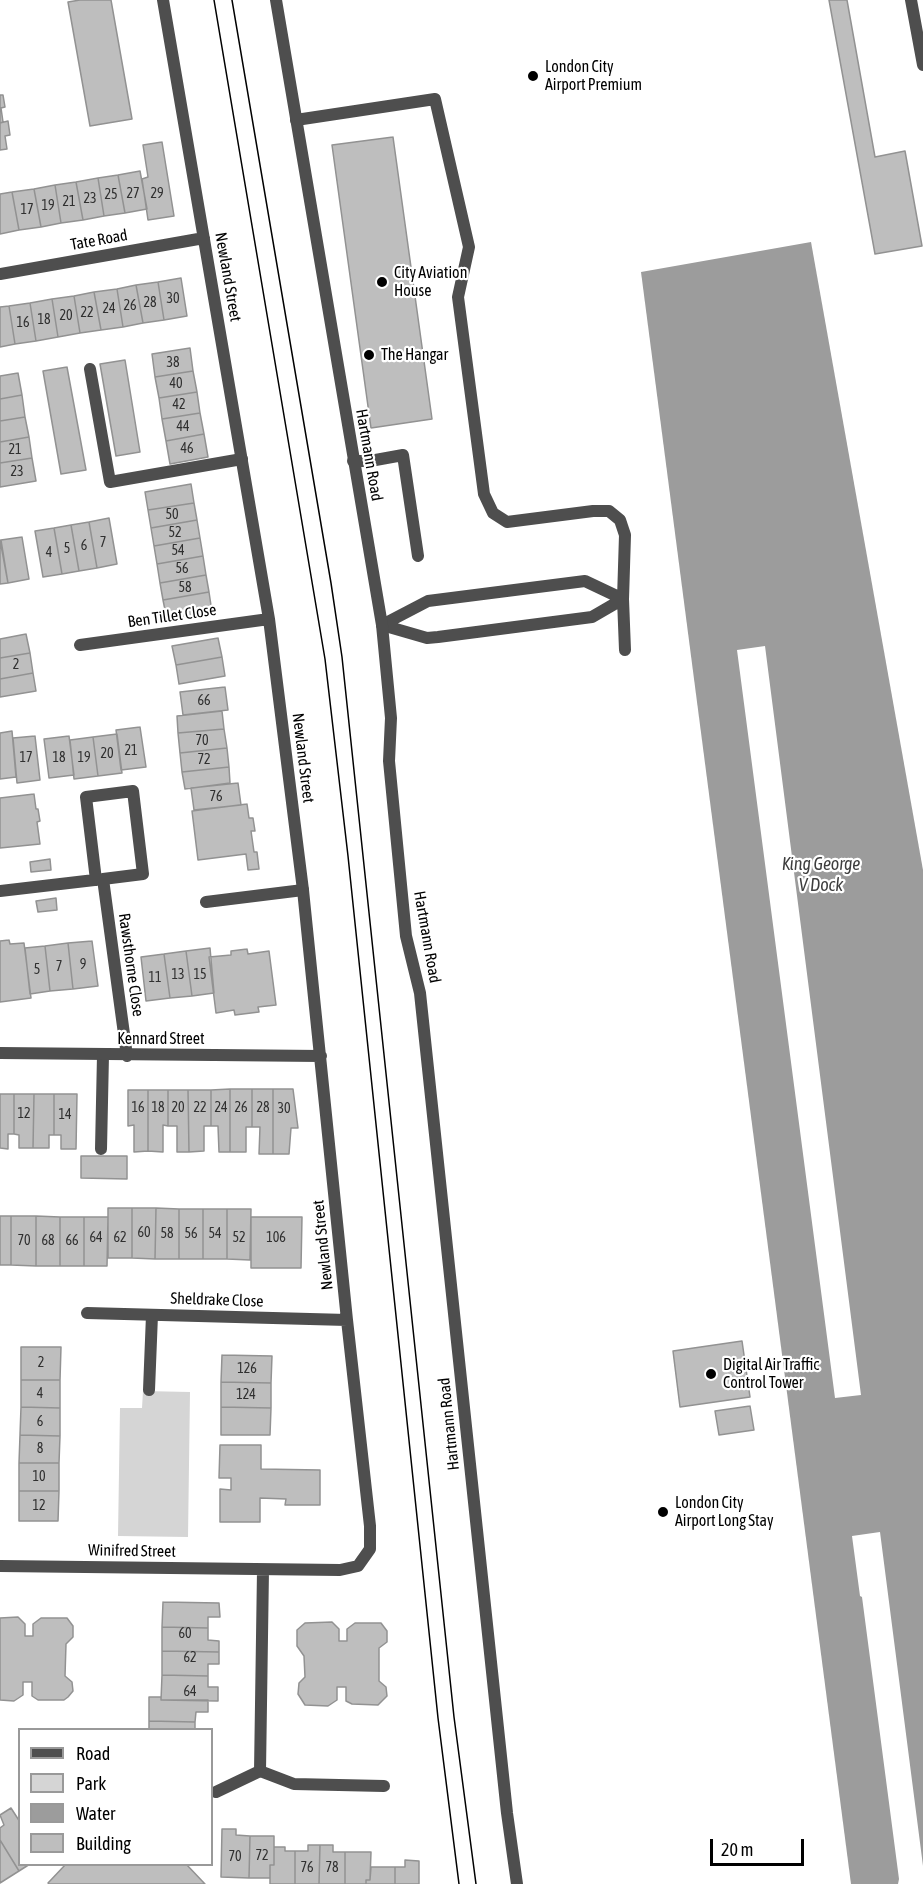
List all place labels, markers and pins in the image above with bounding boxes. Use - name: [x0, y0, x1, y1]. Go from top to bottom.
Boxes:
- place label: London City Airport Premium: [545, 57, 642, 95]
- marker: London City Airport Premium: [526, 69, 540, 83]
- place label: City Aviation House: [394, 263, 467, 301]
- marker: City Aviation House: [375, 275, 389, 289]
- place label: The Hangar: [381, 345, 448, 365]
- marker: The Hangar: [362, 348, 376, 362]
- place label: Digital Air Traffic Control Tower: [723, 1355, 819, 1393]
- marker: Digital Air Traffic Control Tower: [704, 1367, 718, 1381]
- place label: London City Airport Long Stay: [675, 1493, 774, 1531]
- marker: London City Airport Long Stay: [656, 1505, 670, 1519]

